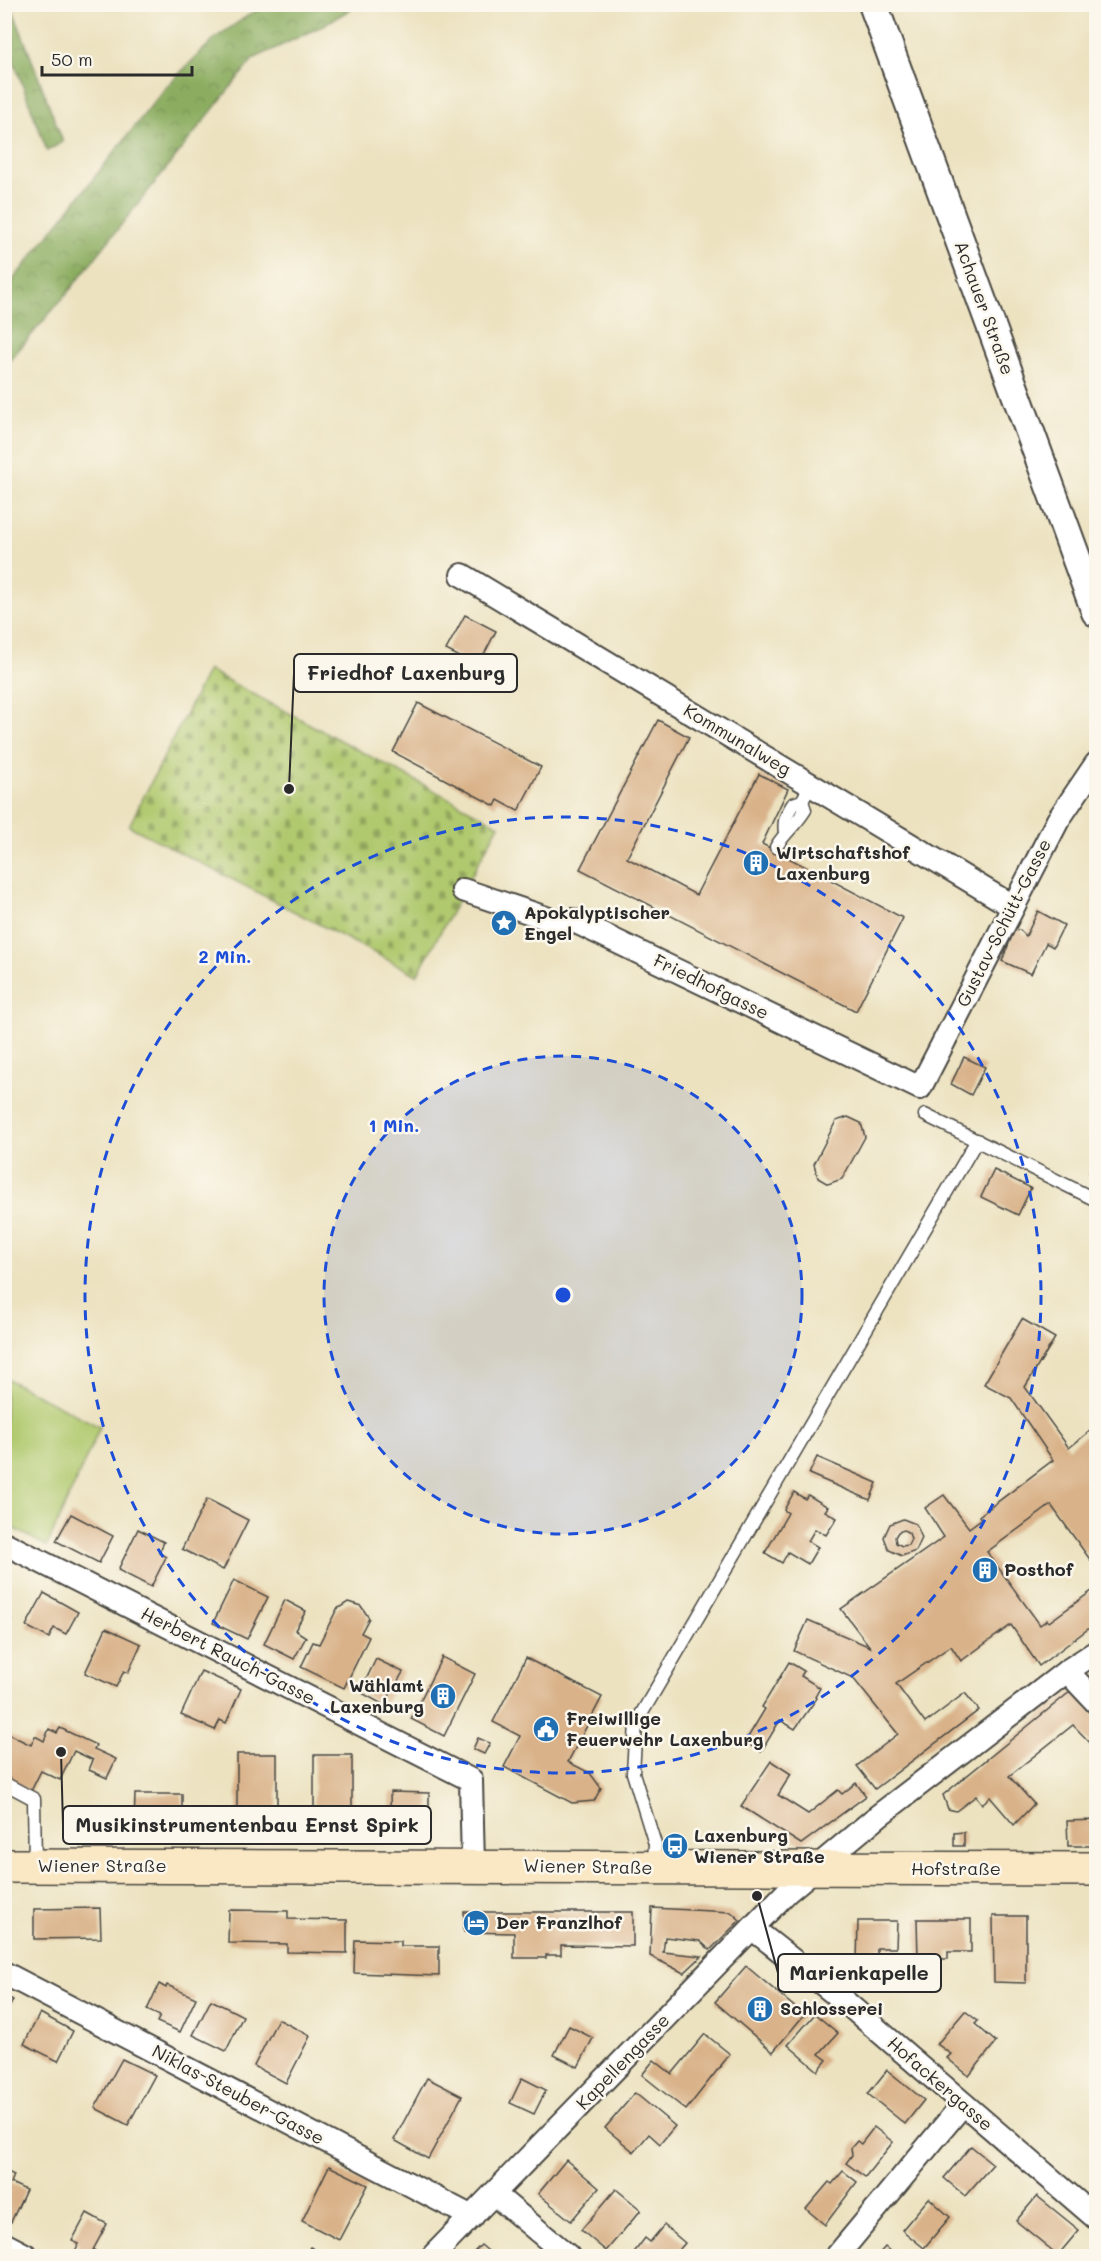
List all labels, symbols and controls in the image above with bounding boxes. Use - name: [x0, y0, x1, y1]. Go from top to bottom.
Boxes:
- scale bar: [42, 39, 192, 77]
- text: 50 m: [51, 47, 93, 71]
- street label: Achauer Straße: [950, 237, 1020, 378]
- callout: Friedhof Laxenburg: [294, 654, 517, 692]
- text: Friedhof Laxenburg: [307, 659, 505, 685]
- street label: Kommunalweg: [679, 698, 796, 781]
- street label: Gustav-Schütt-Gasse: [950, 834, 1056, 1011]
- place label: Wirtschaftshof Laxenburg: [776, 840, 910, 885]
- building icon: Wirtschaftshof Laxenburg: [741, 848, 771, 878]
- place label: Apokalyptischer Engel: [524, 900, 670, 945]
- place icon: Apokalyptischer Engel: [489, 908, 519, 938]
- text: 2 Min.: [198, 944, 252, 968]
- street label: Friedhofgasse: [650, 948, 773, 1024]
- text: 1 Min.: [369, 1113, 419, 1137]
- centre of rings: [553, 1285, 573, 1305]
- building icon: Posthof: [970, 1555, 1000, 1585]
- place label: Posthof: [1004, 1557, 1074, 1581]
- street label: Herbert Rauch-Gasse: [137, 1601, 320, 1709]
- place label: Wählamt Laxenburg: [330, 1673, 424, 1718]
- building icon: Wählamt Laxenburg: [428, 1681, 458, 1711]
- place label: Freiwillige Feuerwehr Laxenburg: [566, 1706, 764, 1751]
- public building icon: Freiwillige Feuerwehr Laxenburg: [531, 1714, 561, 1744]
- callout: Musikinstrumentenbau Ernst Spirk: [63, 1806, 431, 1844]
- text: Musikinstrumentenbau Ernst Spirk: [75, 1811, 419, 1837]
- place label: Laxenburg Wiener Straße: [694, 1823, 825, 1868]
- bus stop icon: Laxenburg Wiener Straße: [660, 1831, 690, 1861]
- street label: Wiener Straße: [37, 1853, 167, 1877]
- street label: Wiener Straße: [523, 1853, 653, 1879]
- street label: Hofstraße: [911, 1856, 1001, 1880]
- hotel icon: Der Franzlhof: [461, 1908, 491, 1938]
- place label: Der Franzlhof: [496, 1910, 622, 1934]
- callout: Marienkapelle: [778, 1954, 941, 1992]
- text: Marienkapelle: [789, 1959, 929, 1985]
- building icon: Schlosserei: [745, 1994, 775, 2024]
- place label: Schlosserei: [780, 1996, 883, 2020]
- street label: Kapellengasse: [570, 2008, 674, 2115]
- street label: Hofackergasse: [883, 2031, 998, 2136]
- street label: Niklas-Steuber-Gasse: [148, 2038, 329, 2150]

